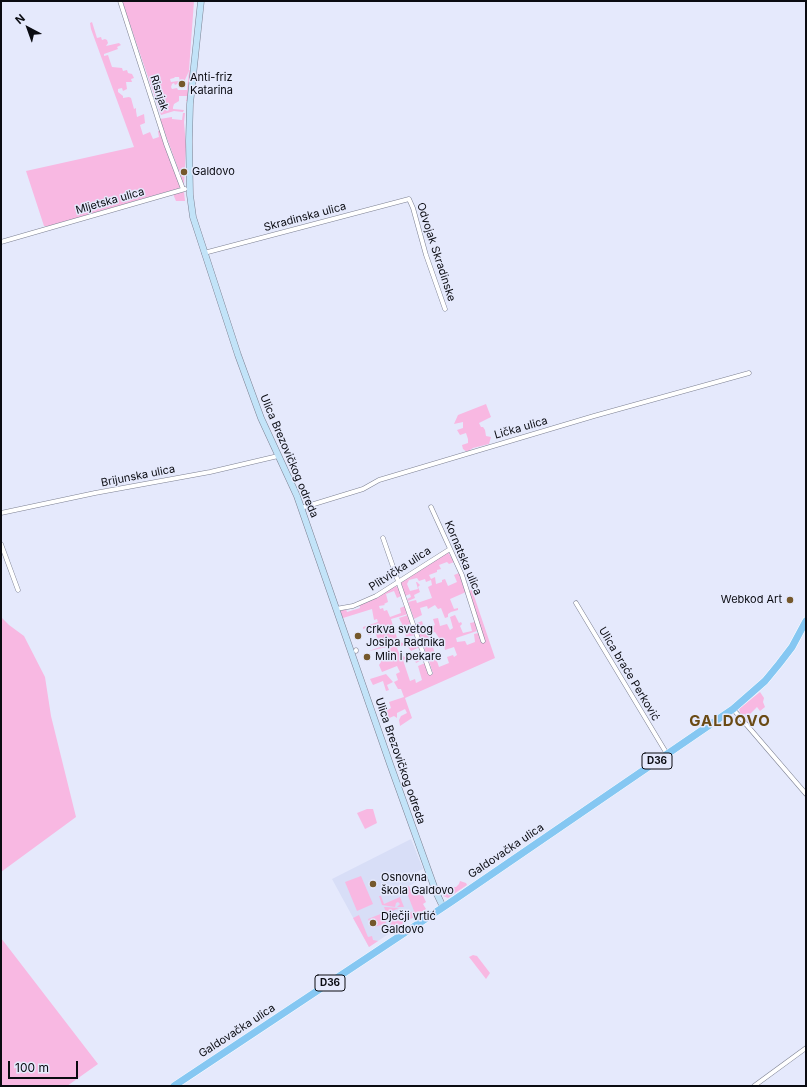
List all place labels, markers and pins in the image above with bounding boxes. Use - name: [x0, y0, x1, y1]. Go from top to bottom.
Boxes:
- place label: Anti-friz Katarina: [190, 71, 233, 97]
- marker: Anti-friz Katarina: [177, 79, 187, 89]
- place label: Galdovo: [192, 165, 235, 179]
- marker: Galdovo: [179, 167, 189, 177]
- place label: Webkod Art: [721, 593, 782, 607]
- marker: Webkod Art: [785, 595, 795, 605]
- place label: crkva svetog Josipa Radnika: [366, 623, 445, 649]
- marker: crkva svetog Josipa Radnika: [353, 631, 363, 641]
- place label: Mlin i pekare: [375, 650, 441, 664]
- marker: Mlin i pekare: [362, 652, 372, 662]
- place label: Osnovna škola Galdovo: [381, 871, 454, 897]
- marker: Osnovna škola Galdovo: [368, 879, 378, 889]
- place label: Dječji vrtić Galdovo: [381, 910, 436, 936]
- marker: Dječji vrtić Galdovo: [368, 918, 378, 928]

